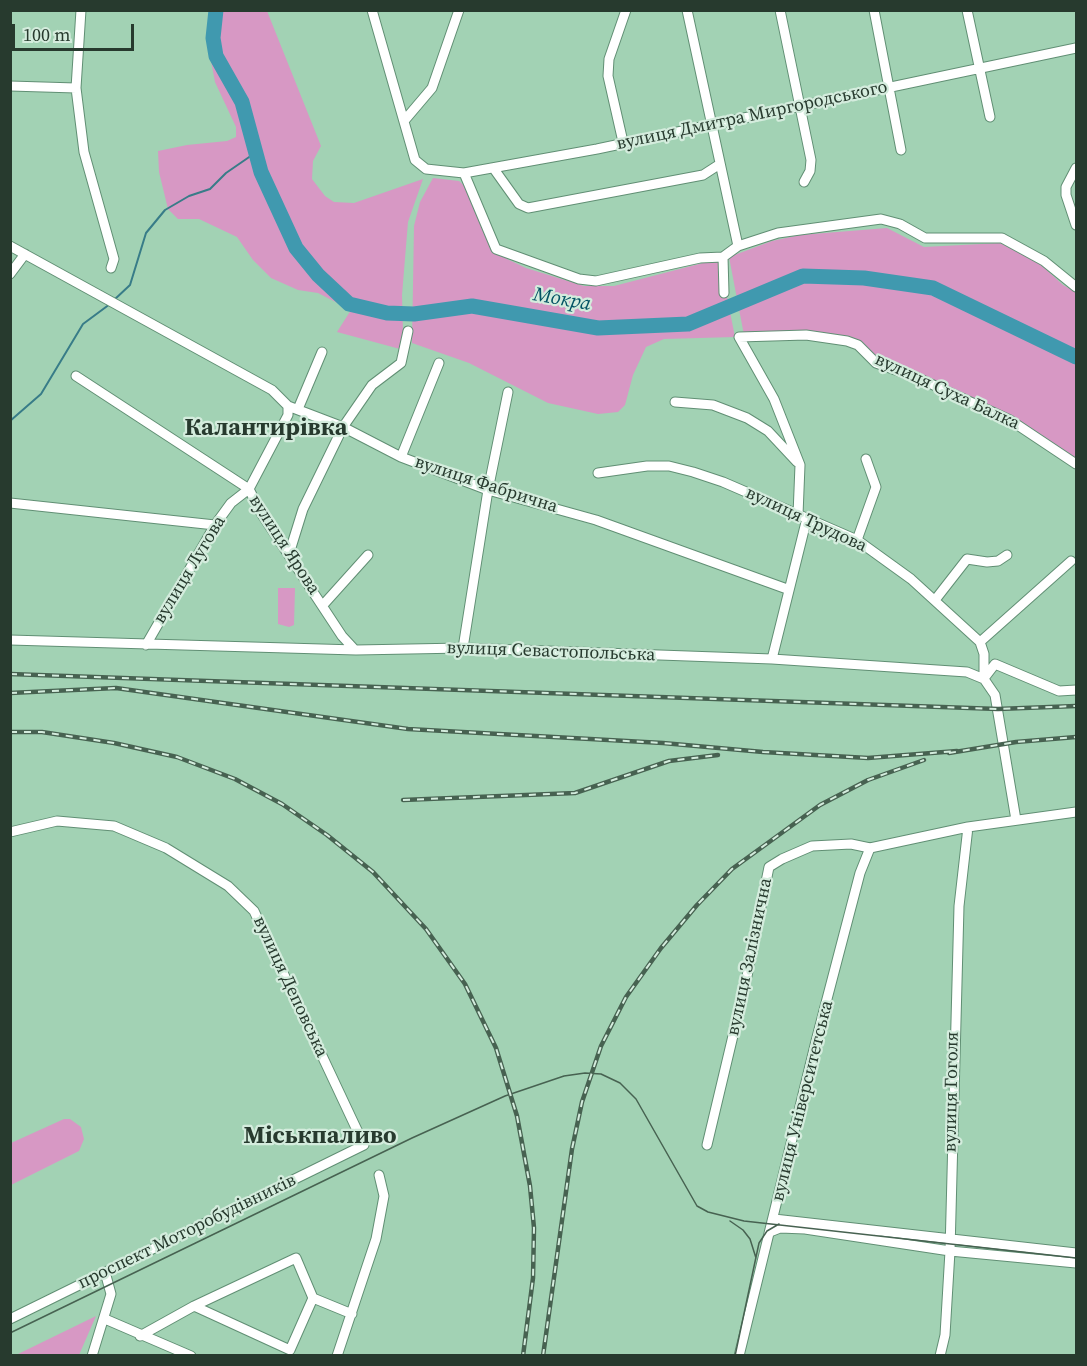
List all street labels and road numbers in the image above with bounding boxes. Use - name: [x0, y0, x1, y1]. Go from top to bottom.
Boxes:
- street label: вулиця Дмитра Миргородського: [615, 77, 889, 155]
- street label: вулиця Суха Балка: [871, 349, 1023, 435]
- street label: вулиця Фабрична: [412, 452, 560, 518]
- street label: вулиця Трудова: [742, 482, 870, 558]
- street label: вулиця Ярова: [244, 491, 324, 599]
- street label: вулиця Лугова: [149, 512, 231, 628]
- street label: вулиця Севастопольська: [446, 638, 656, 666]
- street label: вулиця Залізнична: [723, 876, 777, 1038]
- street label: вулиця Деповська: [248, 913, 332, 1061]
- street label: вулиця Університетська: [768, 998, 838, 1204]
- street label: вулиця Гоголя: [940, 1031, 964, 1153]
- street label: проспект Моторобудівників: [74, 1170, 300, 1294]

